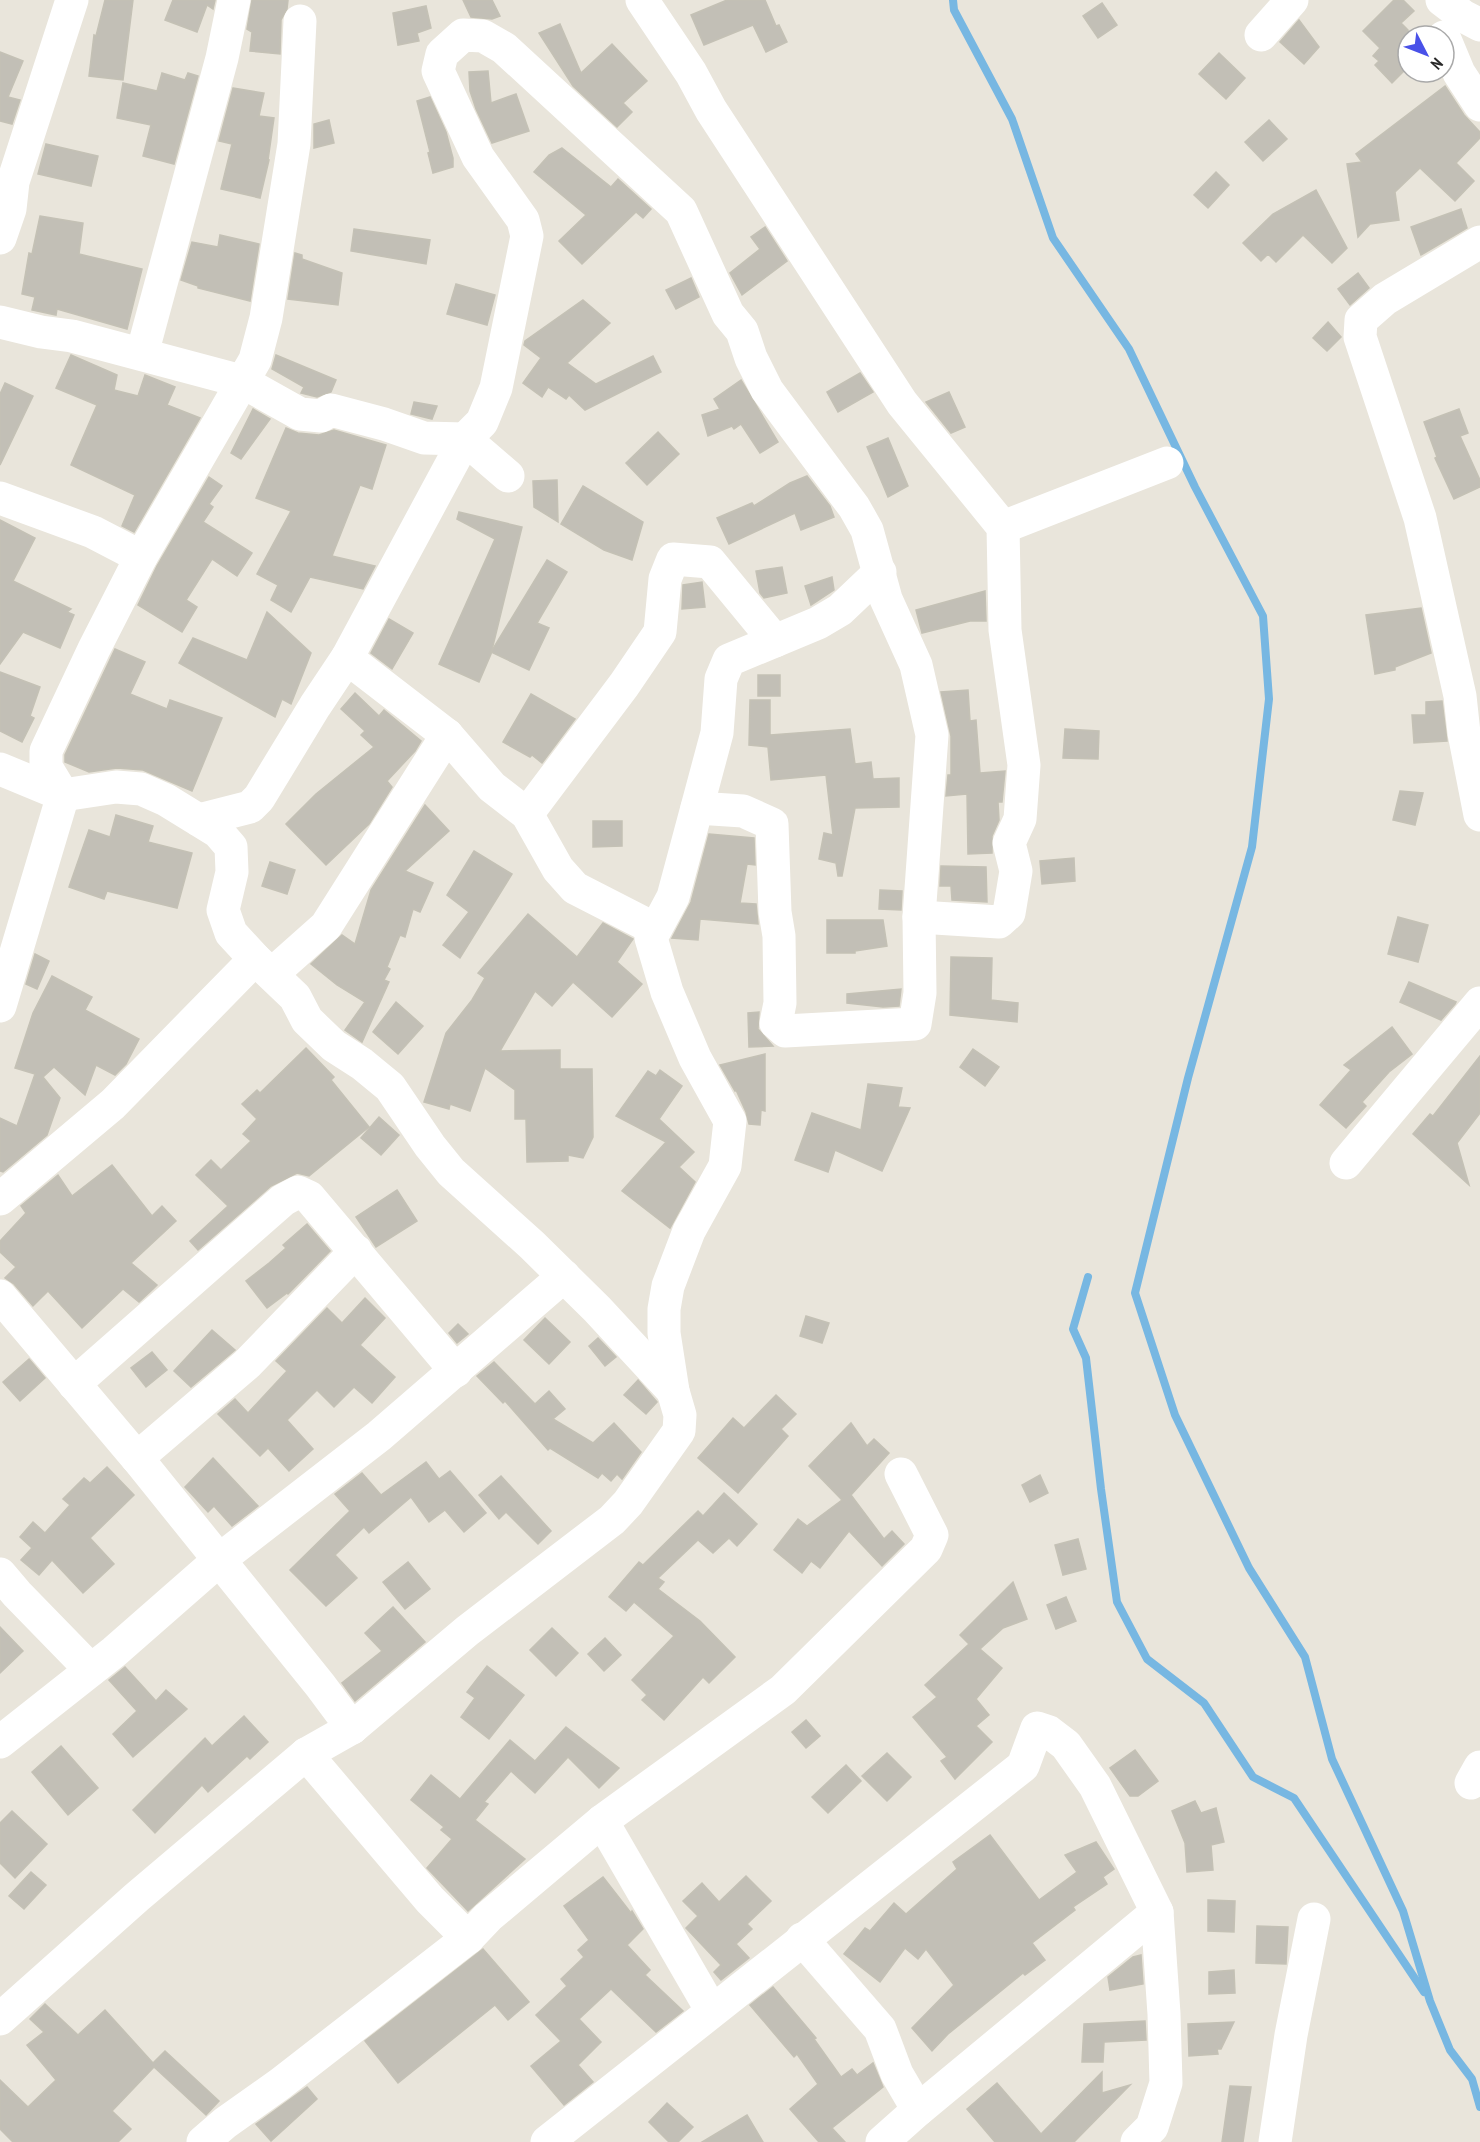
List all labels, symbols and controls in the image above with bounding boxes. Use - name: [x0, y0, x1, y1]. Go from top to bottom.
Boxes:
- north arrow: [1396, 24, 1456, 84]
- text: N: [1427, 54, 1447, 74]

